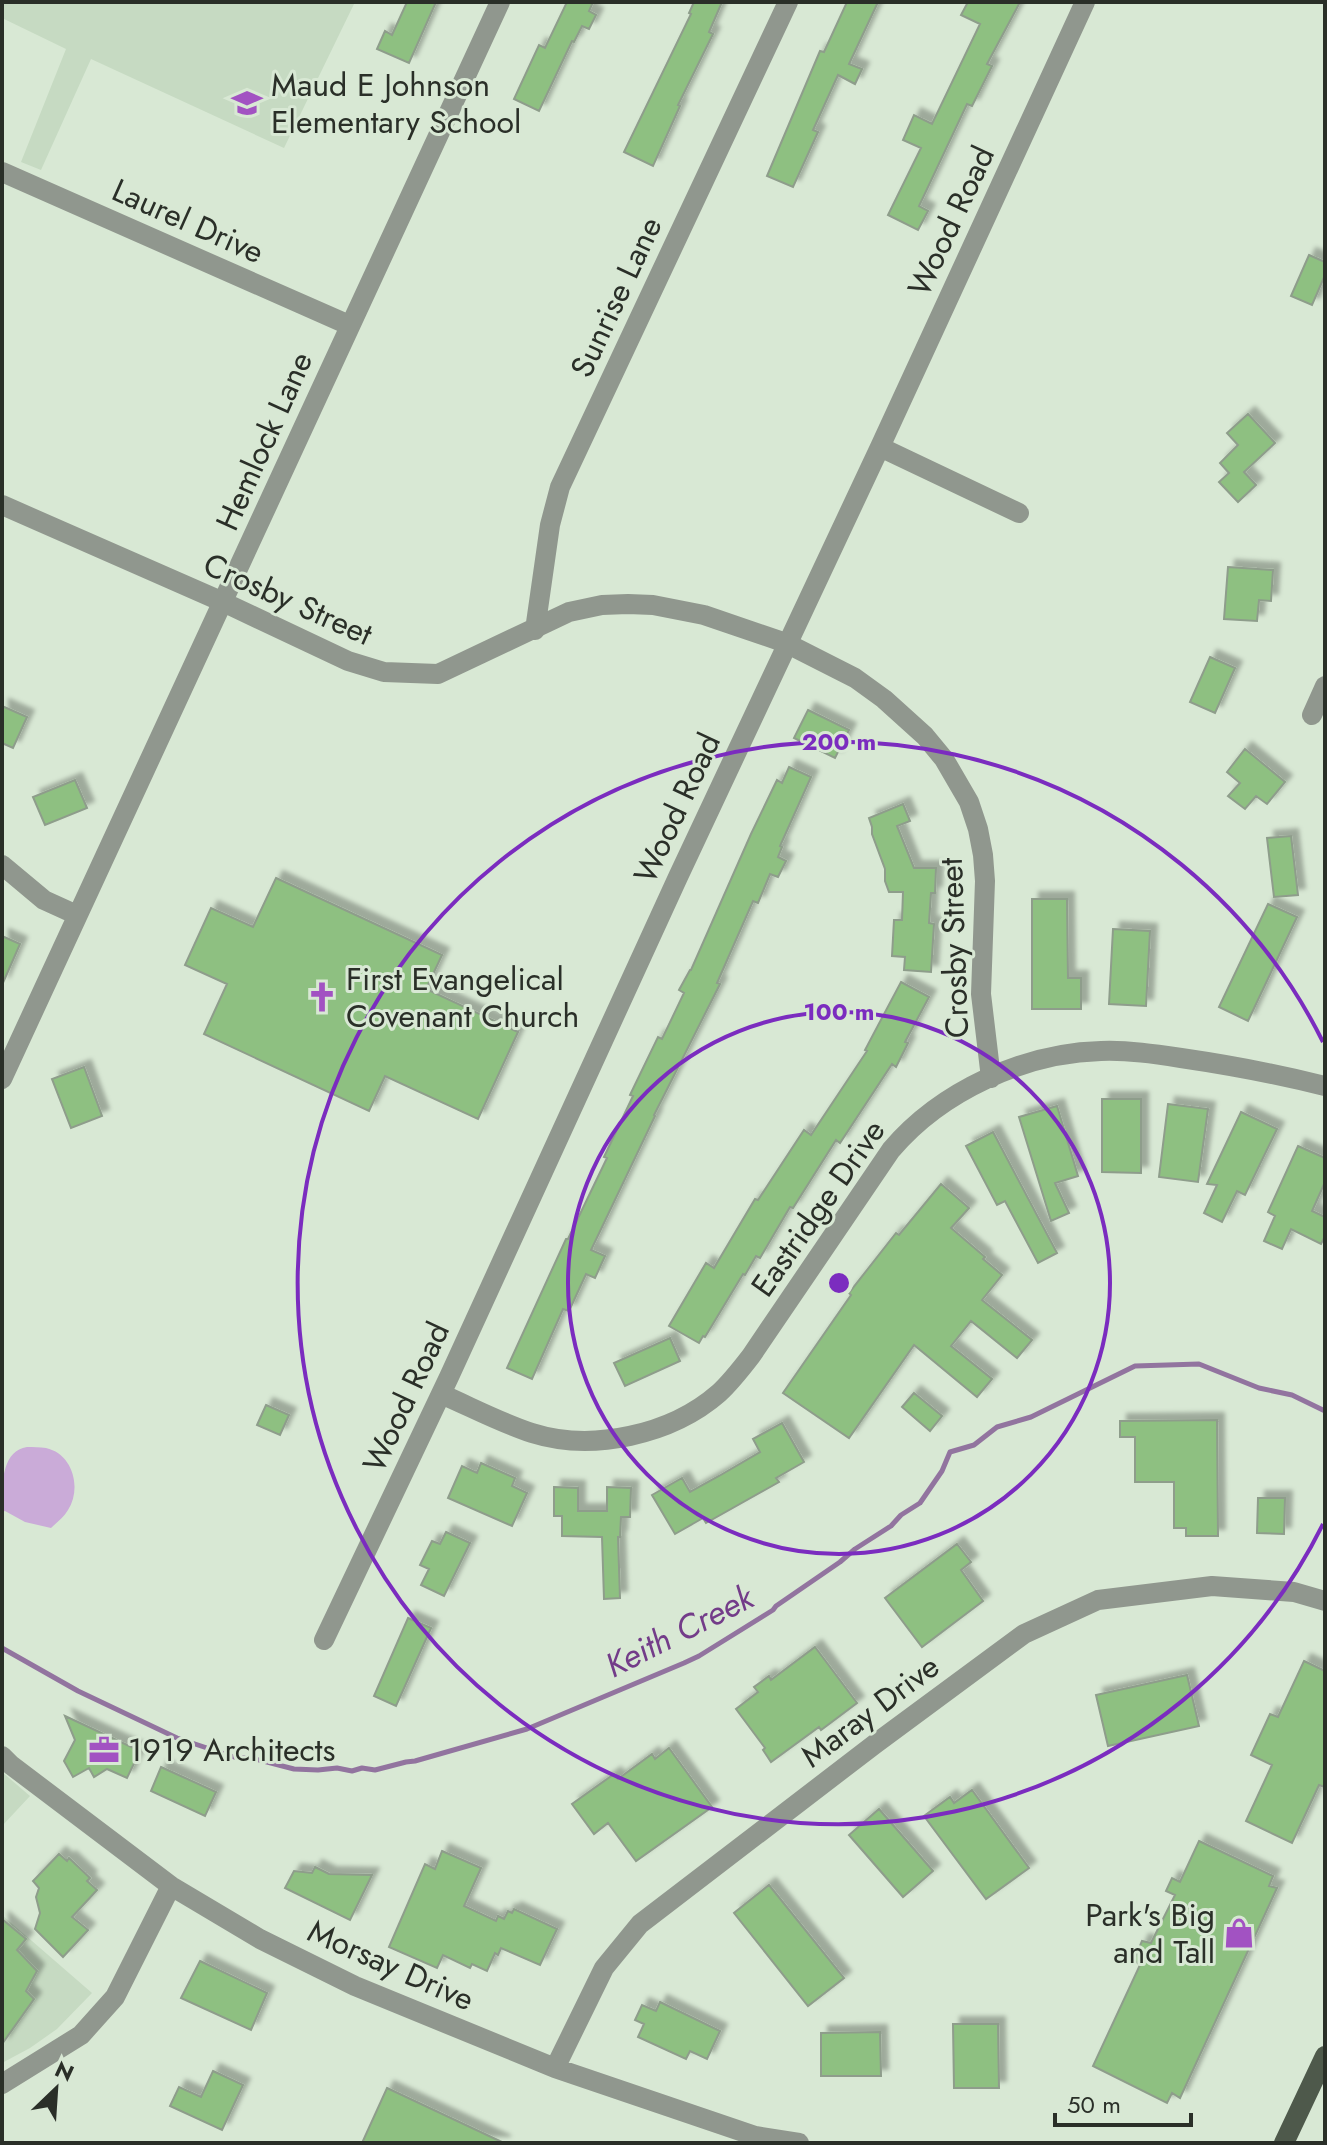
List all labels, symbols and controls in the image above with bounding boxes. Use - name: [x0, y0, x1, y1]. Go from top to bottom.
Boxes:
- place label: Maud E Johnson Elementary School: [271, 62, 521, 145]
- school or university icon: Maud E Johnson Elementary School: [230, 86, 264, 120]
- street label: Wood Road: [896, 138, 1006, 304]
- street label: Laurel Drive: [105, 167, 271, 275]
- street label: Sunrise Lane: [559, 209, 673, 385]
- street label: Hemlock Lane: [204, 344, 324, 538]
- street label: Crosby Street: [196, 541, 380, 657]
- text: 200 m: [802, 724, 876, 759]
- street label: Wood Road: [622, 725, 732, 891]
- street label: Crosby Street: [928, 857, 980, 1039]
- place label: First Evangelical Covenant Church: [346, 956, 579, 1039]
- church icon: First Evangelical Covenant Church: [305, 980, 339, 1014]
- text: 100 m: [804, 994, 874, 1029]
- street label: Eastridge Drive: [740, 1110, 896, 1306]
- centre of rings: [825, 1269, 853, 1297]
- street label: Wood Road: [351, 1314, 461, 1480]
- water label: Keith Creek: [597, 1572, 763, 1690]
- street label: Maray Drive: [791, 1644, 949, 1778]
- place label: 1919 Architects: [128, 1727, 335, 1773]
- office icon: 1919 Architects: [87, 1733, 121, 1767]
- place label: Park's Big and Tall: [1085, 1892, 1215, 1975]
- street label: Morsay Drive: [301, 1908, 481, 2022]
- shop icon: Park's Big and Tall: [1222, 1916, 1256, 1950]
- north arrow: [16, 2049, 96, 2129]
- text: N: [50, 2053, 79, 2089]
- scale bar: [1055, 2077, 1191, 2127]
- text: 50 m: [1067, 2087, 1121, 2122]

